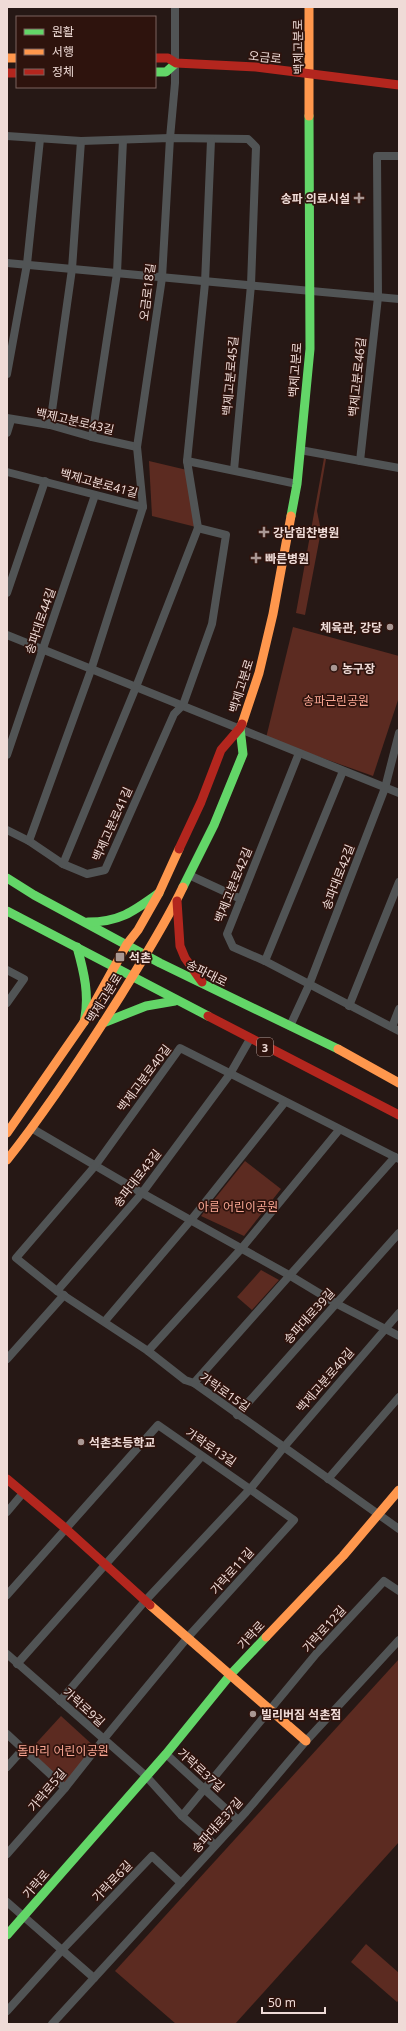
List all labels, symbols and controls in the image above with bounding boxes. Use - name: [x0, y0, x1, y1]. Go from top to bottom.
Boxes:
- legend: [16, 16, 156, 88]
- street label: 백제고분로: [289, 19, 307, 75]
- text: 원활: [52, 23, 74, 40]
- text: 서행: [52, 43, 74, 60]
- street label: 오금로: [248, 47, 282, 67]
- text: 정체: [52, 63, 74, 80]
- place label: 송파 의료시설: [281, 190, 350, 207]
- marker: 송파 의료시설: [353, 192, 365, 204]
- street label: 오금로18길: [135, 262, 159, 322]
- street label: 백제고분로45길: [218, 335, 242, 417]
- street label: 백제고분로46길: [344, 336, 370, 418]
- street label: 백제고분로: [285, 342, 305, 398]
- street label: 백제고분로43길: [34, 404, 116, 438]
- street label: 백제고분로41길: [58, 464, 140, 502]
- place label: 강남힘찬병원: [273, 524, 339, 541]
- marker: 강남힘찬병원: [258, 526, 270, 538]
- place label: 빠른병원: [265, 550, 309, 567]
- marker: 빠른병원: [250, 552, 262, 564]
- street label: 송파대로44길: [21, 586, 59, 656]
- place label: 체육관, 강당: [320, 619, 382, 636]
- marker: 체육관, 강당: [385, 622, 395, 632]
- street label: 백제고분로: [225, 657, 257, 715]
- place label: 농구장: [342, 660, 375, 677]
- marker: 농구장: [329, 663, 339, 673]
- park label: 송파근린공원: [303, 692, 369, 709]
- street label: 백제고분로41길: [88, 784, 136, 864]
- street label: 송파대로42길: [318, 842, 358, 912]
- street label: 백제고분로42길: [210, 845, 256, 925]
- place label: 석촌: [129, 949, 151, 966]
- marker: 석촌: [114, 951, 126, 963]
- street label: 송파대로: [183, 955, 231, 991]
- street label: 백제고분로: [82, 970, 126, 1026]
- road number: 3: [257, 1038, 273, 1056]
- street label: 백제고분로40길: [113, 1041, 175, 1115]
- street label: 송파대로43길: [109, 1146, 165, 1210]
- park label: 아름 어린이공원: [198, 1198, 278, 1215]
- street label: 송파대로39길: [280, 1285, 338, 1347]
- street label: 백제고분로40길: [292, 1344, 358, 1416]
- street label: 가락로15길: [196, 1368, 254, 1416]
- street label: 가락로13길: [182, 1424, 240, 1470]
- place label: 석촌초등학교: [89, 1434, 155, 1451]
- marker: 석촌초등학교: [76, 1437, 86, 1447]
- street label: 가락로11길: [206, 1544, 258, 1598]
- street label: 가락로12길: [298, 1602, 350, 1656]
- street label: 가락로: [233, 1617, 269, 1653]
- street label: 가락로9길: [59, 1684, 109, 1730]
- place label: 빌리버짐 석촌점: [261, 1706, 341, 1723]
- marker: 빌리버짐 석촌점: [248, 1709, 258, 1719]
- park label: 돌마리 어린이공원: [17, 1742, 109, 1759]
- street label: 가락로37길: [174, 1744, 228, 1796]
- street label: 가락로5길: [24, 1765, 70, 1815]
- street label: 송파대로37길: [188, 1794, 246, 1856]
- street label: 가락로6길: [88, 1857, 136, 1905]
- street label: 가락로: [19, 1866, 53, 1902]
- scale bar: [262, 1989, 325, 2015]
- text: 50 m: [268, 1994, 296, 2011]

